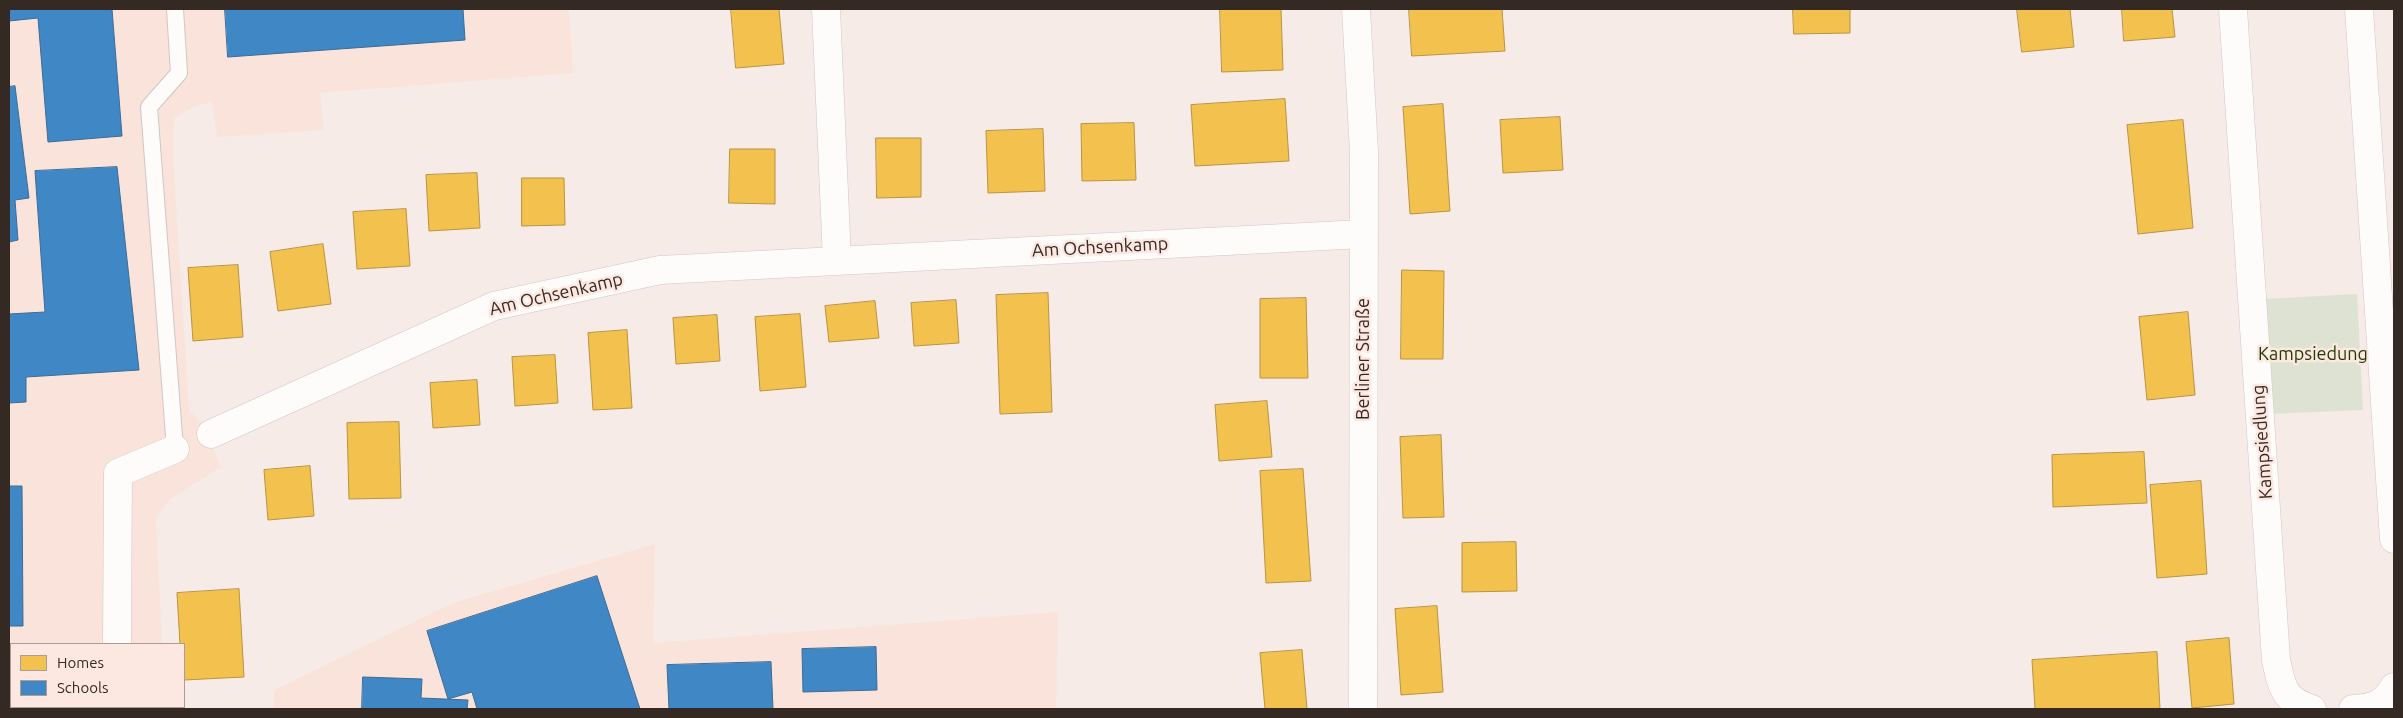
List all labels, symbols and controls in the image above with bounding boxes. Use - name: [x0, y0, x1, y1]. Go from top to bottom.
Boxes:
- street label: Am Ochsenkamp: [1031, 233, 1169, 261]
- street label: Am Ochsenkamp: [487, 268, 625, 320]
- street label: Berliner Straße: [1352, 298, 1374, 420]
- park label: Kampsiedung: [2258, 343, 2368, 365]
- street label: Kampsiedlung: [2247, 384, 2277, 500]
- legend: [10, 643, 185, 708]
- text: Homes: [57, 654, 104, 671]
- text: Schools: [57, 679, 108, 696]

